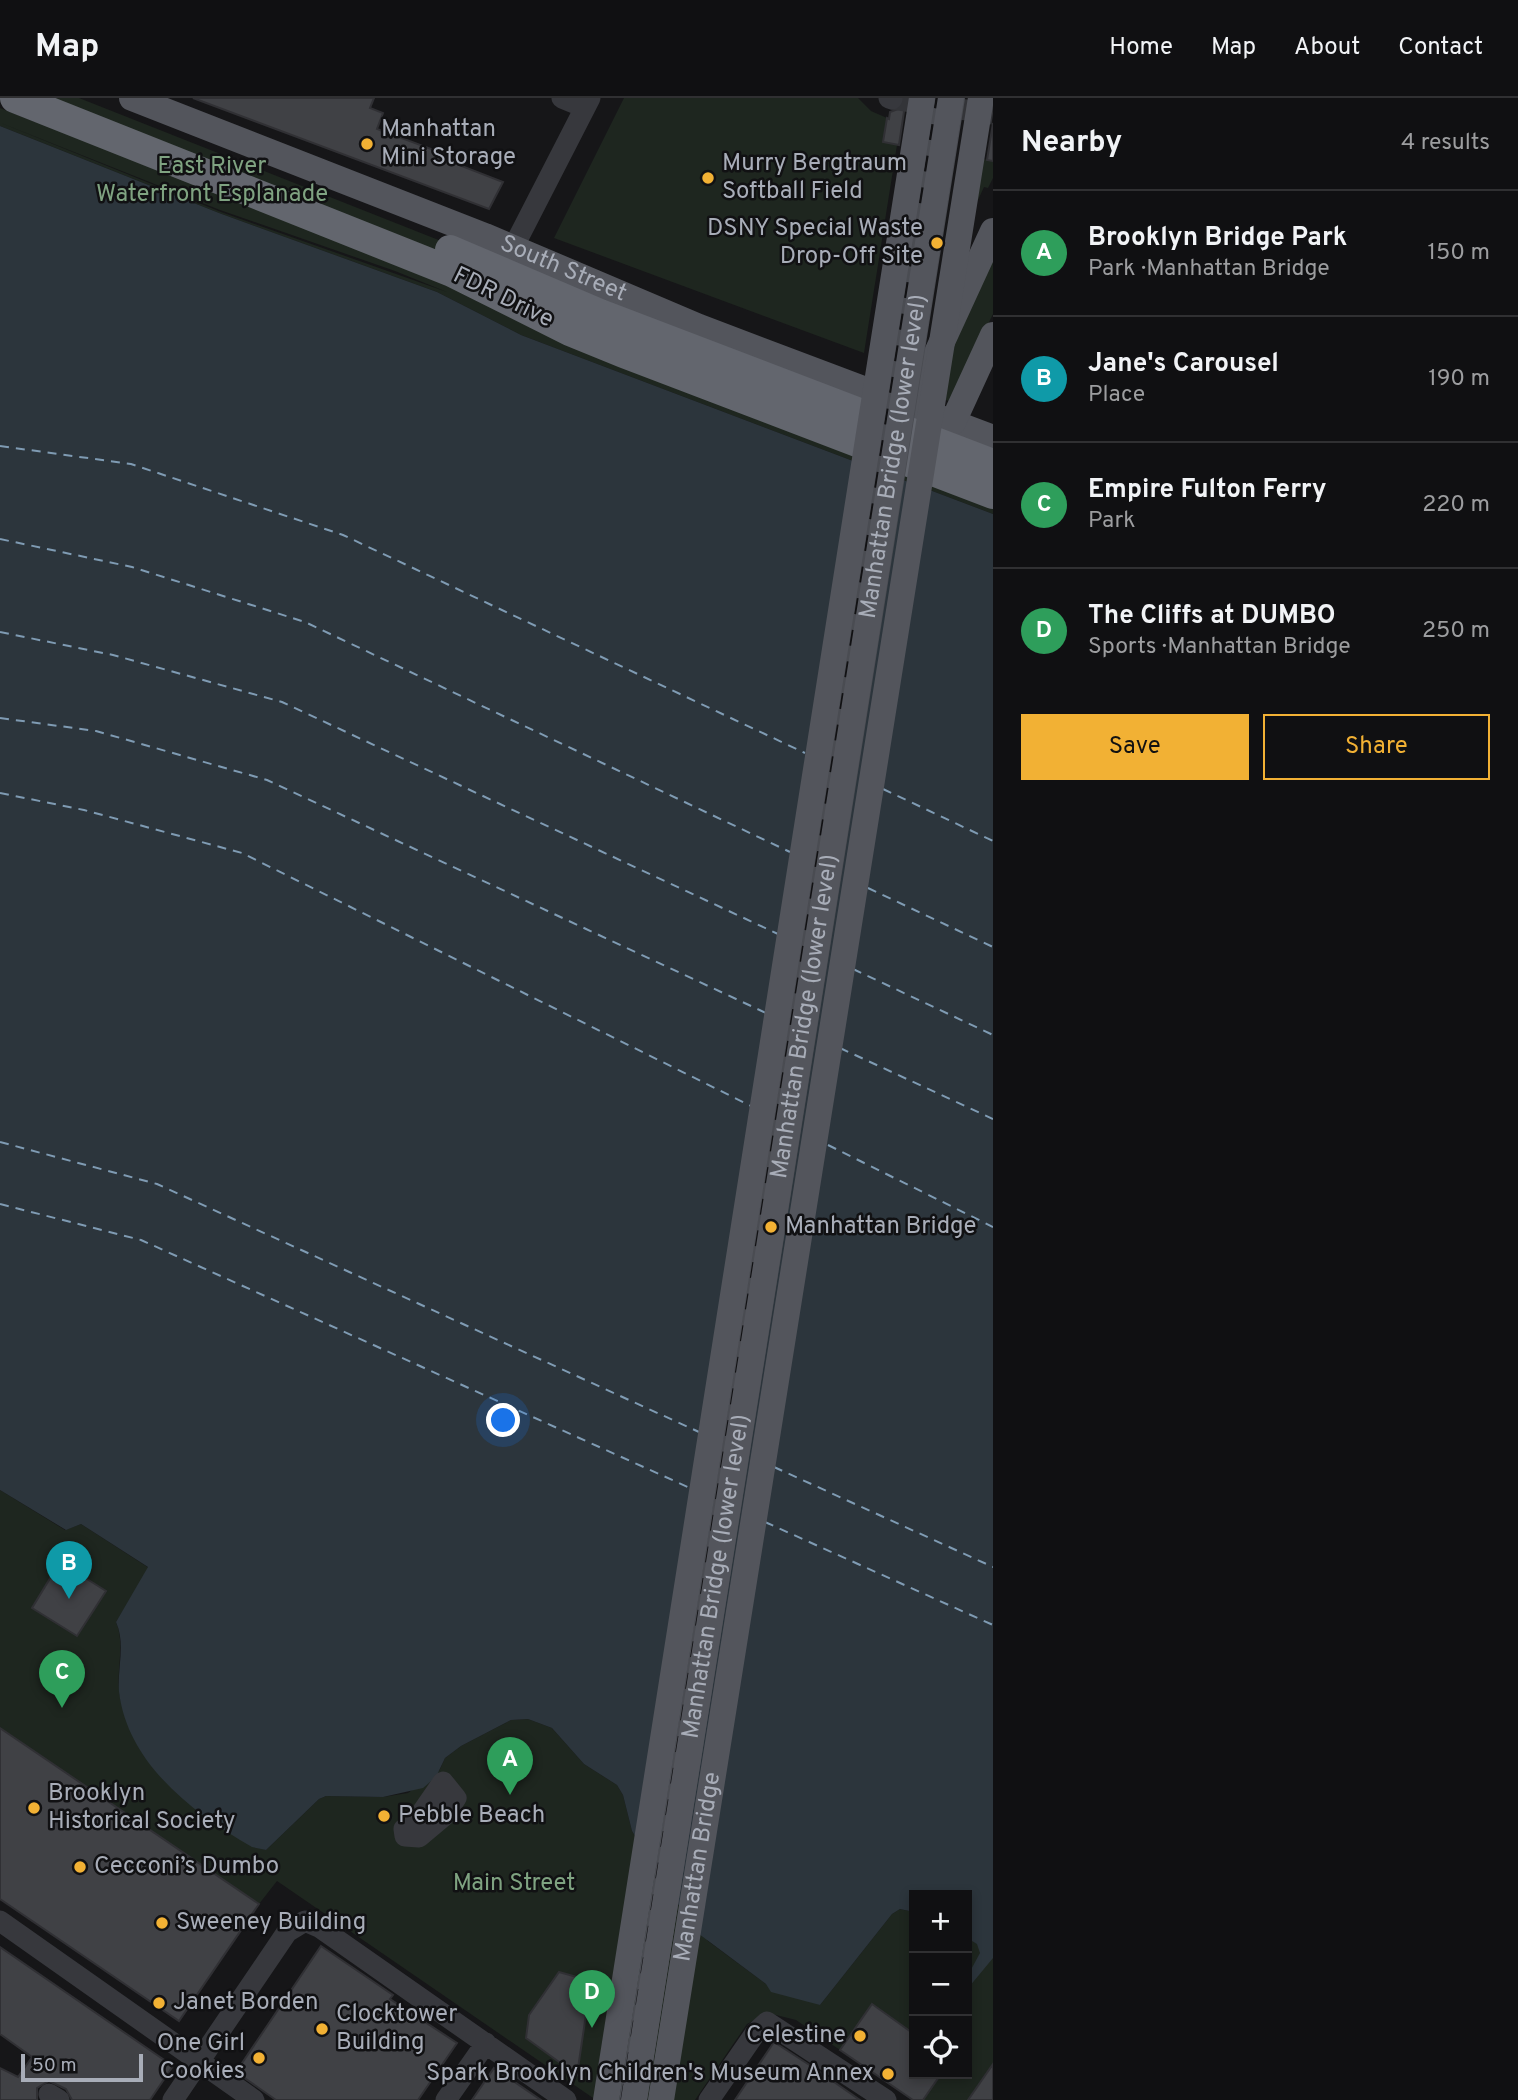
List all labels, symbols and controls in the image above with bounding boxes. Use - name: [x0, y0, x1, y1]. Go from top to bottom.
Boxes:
- text: Map: [35, 27, 99, 69]
- text: Home: [1109, 33, 1173, 63]
- text: Map: [1211, 33, 1256, 63]
- text: About: [1294, 33, 1360, 63]
- text: Contact: [1398, 33, 1483, 63]
- place label: Manhattan Mini Storage: [381, 115, 516, 173]
- text: Nearby: [1021, 125, 1122, 162]
- text: 4 results: [1401, 129, 1490, 158]
- marker: Manhattan Mini Storage: [359, 136, 375, 152]
- place label: Murry Bergtraum Softball Field: [722, 149, 907, 207]
- park label: East River Waterfront Esplanade: [96, 152, 328, 210]
- marker: Murry Bergtraum Softball Field: [700, 170, 716, 186]
- place label: DSNY Special Waste Drop-Off Site: [707, 214, 923, 272]
- text: Brooklyn Bridge Park: [1088, 222, 1347, 255]
- street label: South Street: [495, 229, 631, 309]
- marker: DSNY Special Waste Drop-Off Site: [929, 235, 945, 251]
- text: A: [1036, 239, 1052, 268]
- text: 150 m: [1428, 239, 1490, 268]
- text: Park · Manhattan Bridge: [1088, 255, 1330, 284]
- street label: FDR Drive: [448, 261, 558, 335]
- street label: Manhattan Bridge (lower level): [854, 292, 935, 621]
- text: Jane's Carousel: [1088, 348, 1279, 381]
- text: B: [1036, 365, 1052, 394]
- text: 190 m: [1428, 365, 1490, 394]
- text: Place: [1088, 381, 1145, 410]
- text: Empire Fulton Ferry: [1088, 474, 1327, 507]
- text: C: [1037, 491, 1051, 520]
- text: 220 m: [1422, 491, 1490, 520]
- text: Park: [1088, 507, 1135, 536]
- text: The Cliffs at DUMBO: [1088, 600, 1336, 633]
- text: D: [1036, 617, 1052, 646]
- text: 250 m: [1422, 617, 1490, 646]
- text: Sports · Manhattan Bridge: [1088, 633, 1351, 662]
- button: Save: [1021, 714, 1249, 780]
- button: Share: [1263, 714, 1490, 780]
- street label: Manhattan Bridge (lower level): [765, 852, 846, 1181]
- place label: Manhattan Bridge: [785, 1212, 976, 1242]
- marker: Manhattan Bridge: [763, 1219, 779, 1235]
- your location: [486, 1403, 520, 1437]
- street label: Manhattan Bridge (lower level): [676, 1412, 757, 1741]
- pin: B: [46, 1541, 92, 1599]
- pin: C: [39, 1650, 85, 1708]
- pin: A: [487, 1737, 533, 1795]
- street label: Manhattan Bridge: [668, 1770, 728, 1964]
- place label: Brooklyn Historical Society: [48, 1779, 235, 1837]
- marker: Brooklyn Historical Society: [26, 1800, 42, 1816]
- place label: Pebble Beach: [398, 1801, 545, 1831]
- marker: Pebble Beach: [376, 1808, 392, 1824]
- place label: Cecconi’s Dumbo: [94, 1852, 279, 1882]
- marker: Cecconi’s Dumbo: [72, 1859, 88, 1875]
- park label: Main Street: [453, 1869, 575, 1899]
- map controls: [909, 1890, 972, 2079]
- button: +: [909, 1890, 972, 1953]
- place label: Sweeney Building: [176, 1908, 366, 1938]
- marker: Sweeney Building: [154, 1915, 170, 1931]
- button: −: [909, 1953, 972, 2016]
- pin: D: [569, 1970, 615, 2028]
- place label: Janet Borden: [173, 1988, 318, 2018]
- marker: Janet Borden: [151, 1995, 167, 2011]
- place label: Clocktower Building: [336, 2000, 458, 2058]
- button: locate: [909, 2016, 972, 2079]
- marker: Clocktower Building: [314, 2021, 330, 2037]
- place label: Celestine: [746, 2021, 846, 2051]
- marker: Celestine: [852, 2028, 868, 2044]
- place label: One Girl Cookies: [157, 2029, 245, 2087]
- marker: One Girl Cookies: [251, 2050, 267, 2066]
- scale bar: [21, 2051, 144, 2083]
- text: 50 m: [32, 2054, 77, 2078]
- place label: Spark Brooklyn Children's Museum Annex: [426, 2059, 874, 2089]
- marker: Spark Brooklyn Children's Museum Annex: [880, 2066, 896, 2082]

